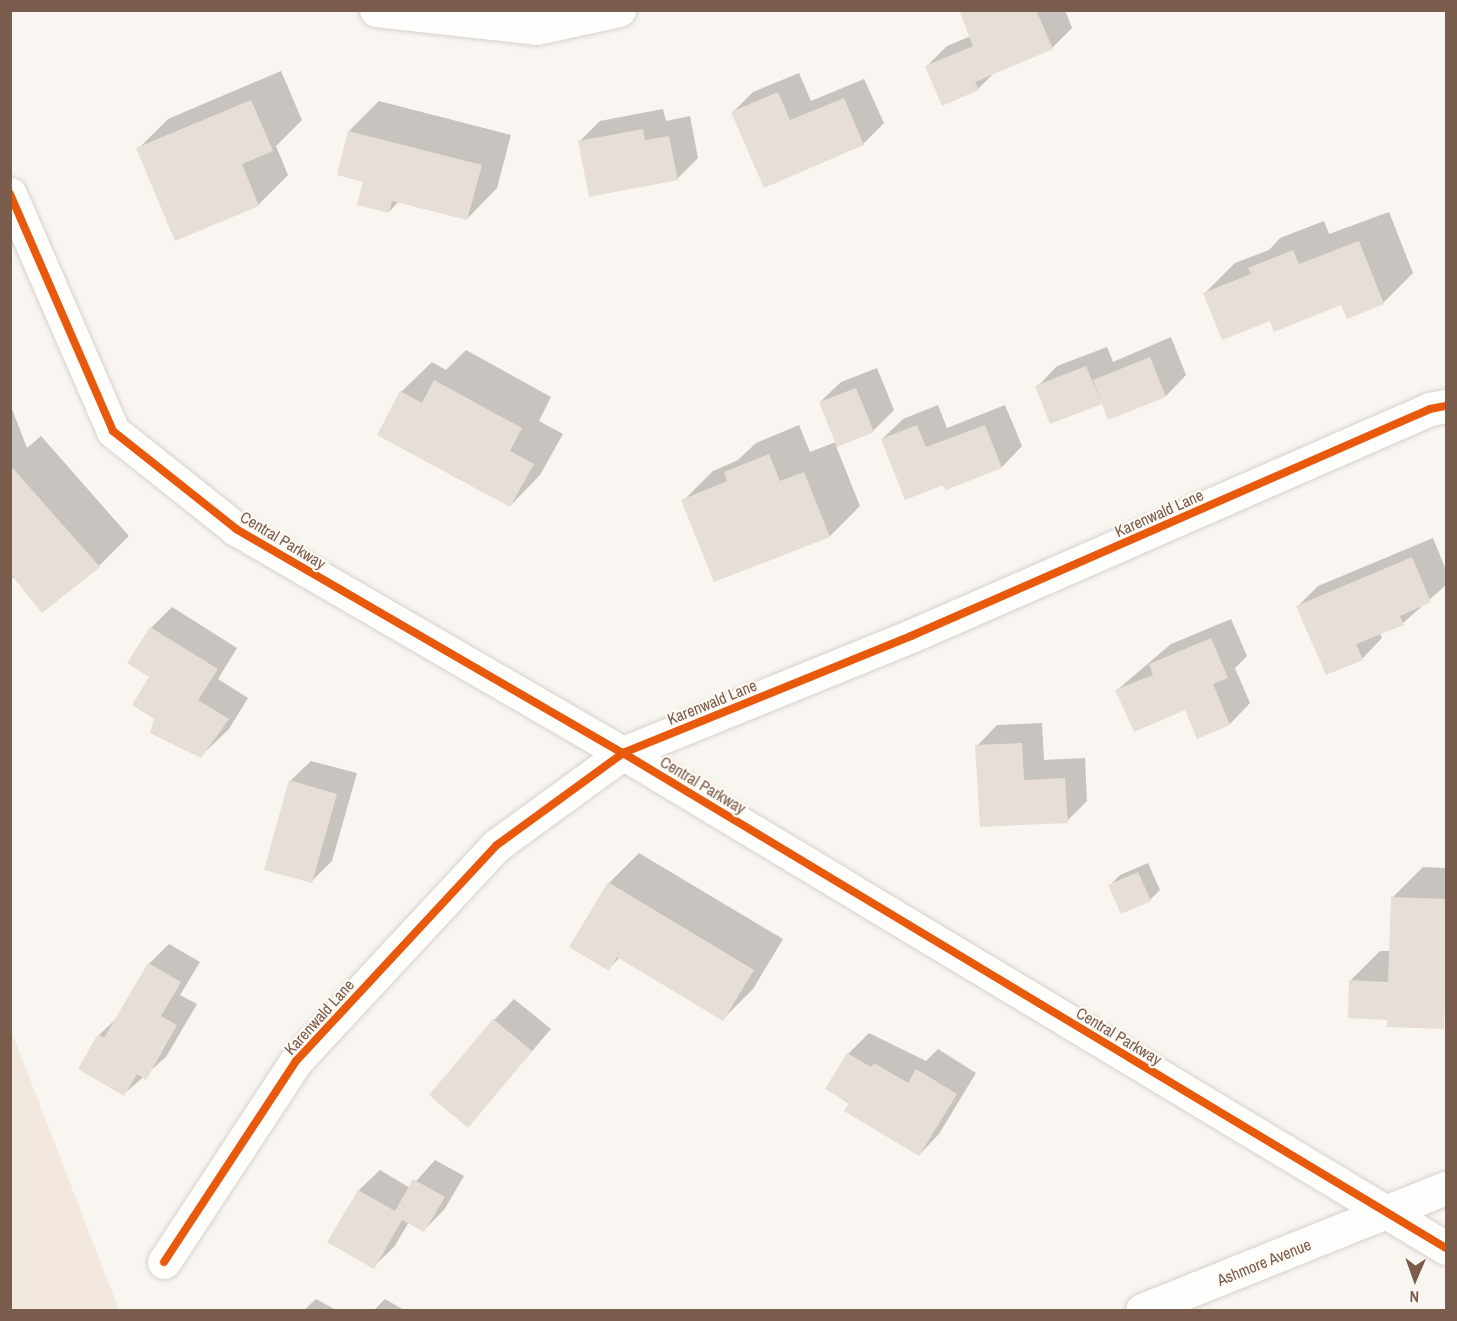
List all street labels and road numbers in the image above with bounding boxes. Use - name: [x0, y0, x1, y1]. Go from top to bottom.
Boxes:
- street label: Karenwald Lane: [1112, 485, 1206, 541]
- street label: Central Parkway: [237, 507, 329, 573]
- street label: Karenwald Lane: [664, 675, 760, 729]
- street label: Central Parkway: [657, 752, 749, 818]
- street label: Karenwald Lane: [280, 975, 358, 1059]
- street label: Central Parkway: [1073, 1003, 1165, 1069]
- street label: Ashmore Avenue: [1214, 1234, 1314, 1290]

